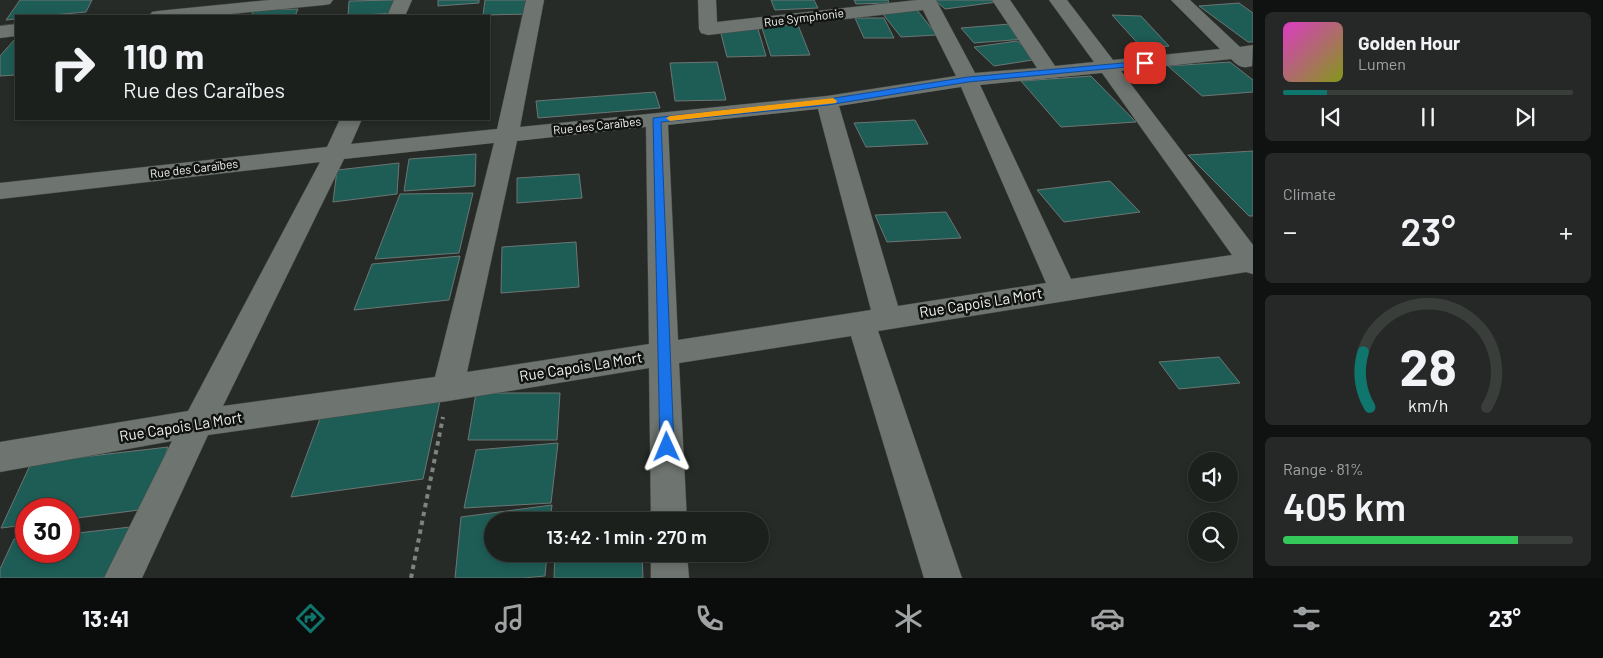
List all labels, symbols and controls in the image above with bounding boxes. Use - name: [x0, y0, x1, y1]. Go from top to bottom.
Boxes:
- street label: Rue Symphonie: [763, 5, 845, 29]
- text: Golden Hour: [1358, 31, 1460, 54]
- text: 110 m: [123, 34, 204, 76]
- icon: right: [40, 35, 105, 100]
- pin: [1124, 42, 1166, 84]
- icon: arrive: [1131, 49, 1159, 77]
- text: Lumen: [1358, 54, 1406, 73]
- text: Rue des Caraïbes: [123, 76, 285, 102]
- icon: previous: [1317, 103, 1345, 131]
- icon: pause: [1414, 103, 1442, 131]
- icon: next: [1511, 103, 1539, 131]
- street label: Rue des Caraïbes: [552, 113, 642, 137]
- street label: Rue des Caraïbes: [149, 156, 239, 180]
- text: Climate: [1283, 184, 1336, 203]
- text: 23°: [1400, 208, 1456, 254]
- text: −: [1283, 214, 1297, 248]
- text: +: [1559, 214, 1573, 248]
- street label: Rue Capois La Mort: [918, 283, 1044, 321]
- text: 28: [1399, 334, 1457, 396]
- street label: Rue Capois La Mort: [518, 347, 644, 385]
- text: km/h: [1408, 394, 1448, 416]
- street label: Rue Capois La Mort: [118, 407, 244, 445]
- position arrow: [640, 420, 692, 472]
- map controls: [1188, 452, 1238, 562]
- button: sound: [1188, 452, 1238, 502]
- text: Range · 81%: [1283, 459, 1364, 478]
- text: 405 km: [1283, 483, 1406, 529]
- speed limit sign: 30: [15, 498, 80, 563]
- button: search: [1188, 512, 1238, 562]
- text: 13:42 · 1 min · 270 m: [546, 525, 707, 548]
- icon: directions: [293, 601, 328, 636]
- icon: music: [492, 601, 527, 636]
- icon: phone: [692, 601, 727, 636]
- icon: climate: [891, 601, 926, 636]
- icon: car: [1090, 601, 1125, 636]
- icon: filters: [1289, 601, 1324, 636]
- text: 13:41: [82, 605, 129, 631]
- text: 23°: [1489, 605, 1521, 631]

